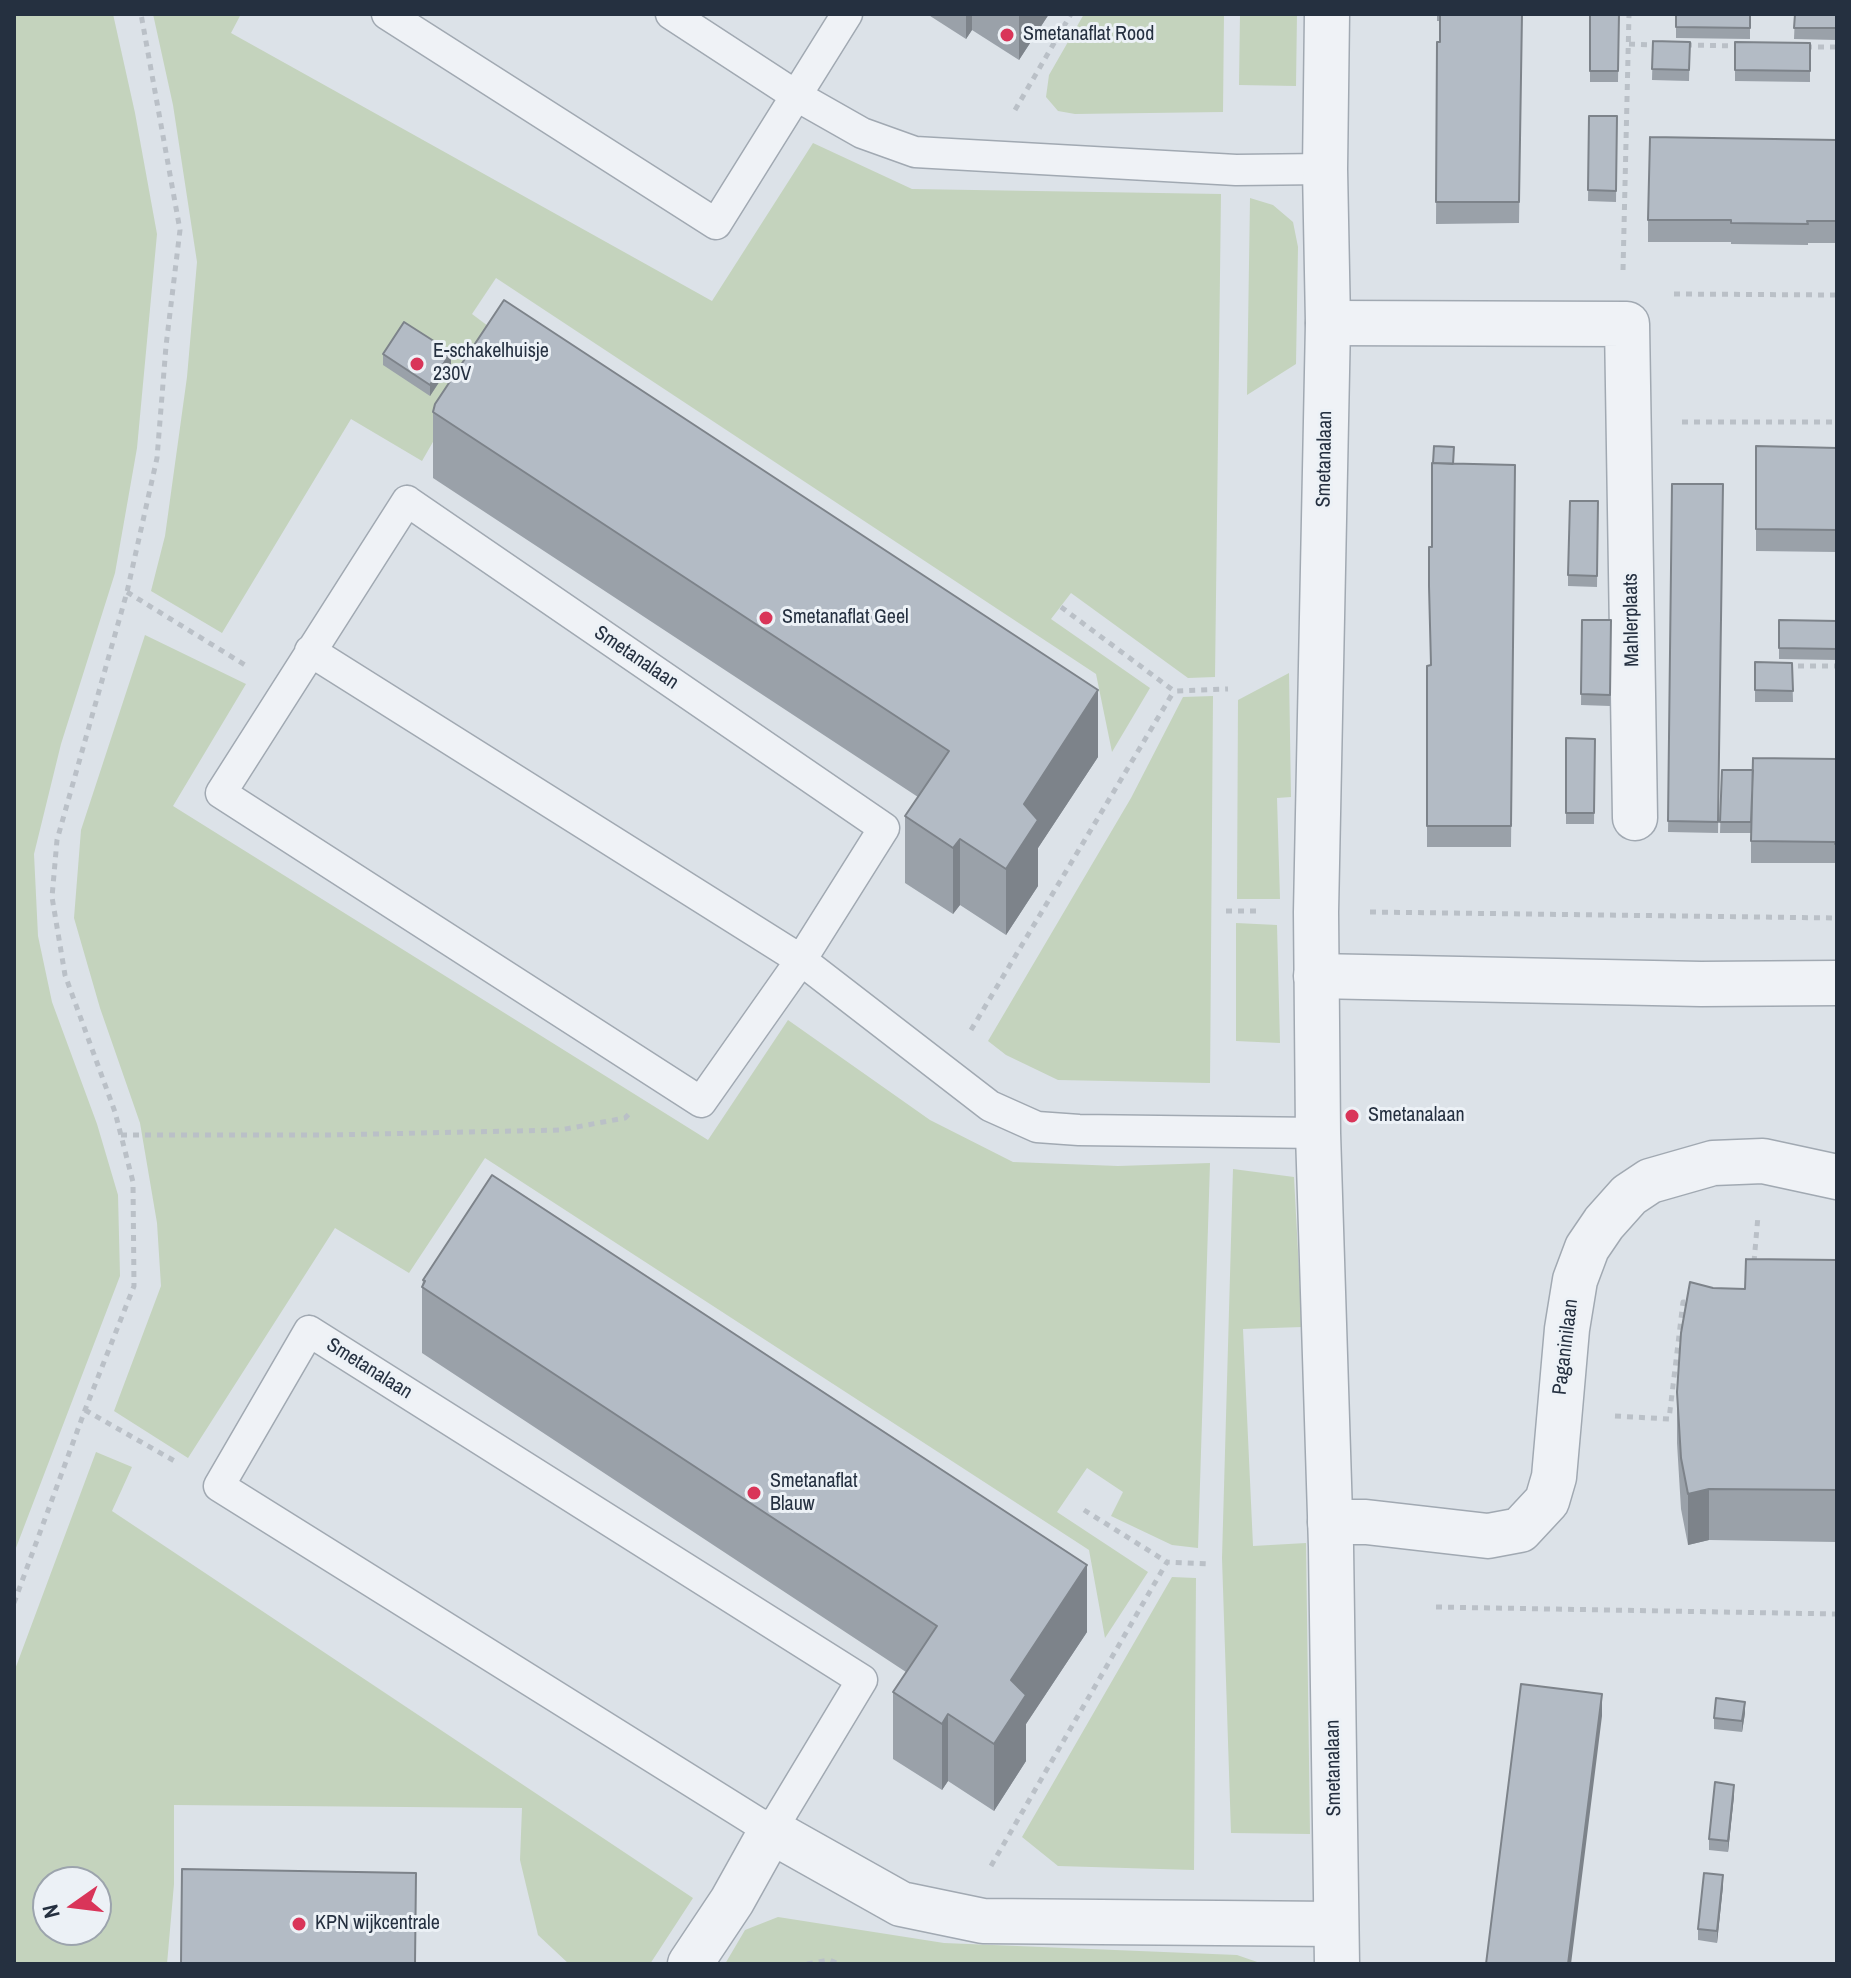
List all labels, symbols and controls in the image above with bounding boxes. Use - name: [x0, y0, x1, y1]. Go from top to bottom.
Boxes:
- place label: Smetanaflat Rood: [1023, 23, 1154, 47]
- marker: Smetanaflat Rood: [998, 26, 1016, 44]
- place label: E-schakelhuisje 230V: [433, 340, 549, 387]
- marker: E-schakelhuisje 230V: [408, 355, 426, 373]
- street label: Smetanalaan: [1312, 410, 1338, 508]
- street label: Mahlerplaats: [1619, 573, 1645, 667]
- place label: Smetanaflat Geel: [782, 606, 909, 630]
- marker: Smetanaflat Geel: [757, 609, 775, 627]
- street label: Smetanalaan: [589, 621, 683, 695]
- place label: Smetanalaan: [1368, 1104, 1465, 1128]
- marker: Smetanalaan: [1343, 1107, 1361, 1125]
- street label: Paganinilaan: [1548, 1298, 1584, 1396]
- street label: Smetanalaan: [322, 1333, 416, 1405]
- place label: Smetanaflat Blauw: [770, 1470, 858, 1517]
- marker: Smetanaflat Blauw: [745, 1484, 763, 1502]
- street label: Smetanalaan: [1321, 1719, 1347, 1817]
- north arrow: [32, 1866, 112, 1946]
- text: N: [35, 1901, 67, 1921]
- place label: KPN wijkcentrale: [315, 1912, 440, 1936]
- marker: KPN wijkcentrale: [290, 1915, 308, 1933]

